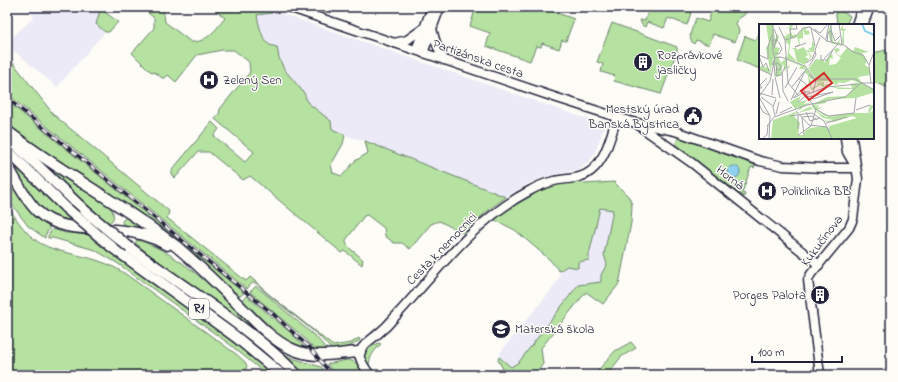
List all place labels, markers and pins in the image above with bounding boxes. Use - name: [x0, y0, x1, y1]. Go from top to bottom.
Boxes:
- place label: Rozprávkové jasličky: [655, 46, 723, 81]
- building icon: Rozprávkové jasličky: [632, 51, 654, 73]
- hospital icon: Zelený Sen: [198, 69, 220, 91]
- place label: Zelený Sen: [223, 71, 282, 91]
- place label: Mestský úrad Banská Bystrica: [588, 100, 680, 135]
- public building icon: Mestský úrad Banská Bystrica: [682, 105, 704, 127]
- hospital icon: Poliklinika BB: [756, 180, 778, 202]
- place label: Poliklinika BB: [781, 182, 851, 201]
- building icon: Porges Palota: [809, 284, 831, 306]
- place label: Porges Palota: [733, 286, 806, 306]
- school or university icon: Materská škola: [490, 318, 512, 340]
- place label: Materská škola: [515, 320, 594, 339]

